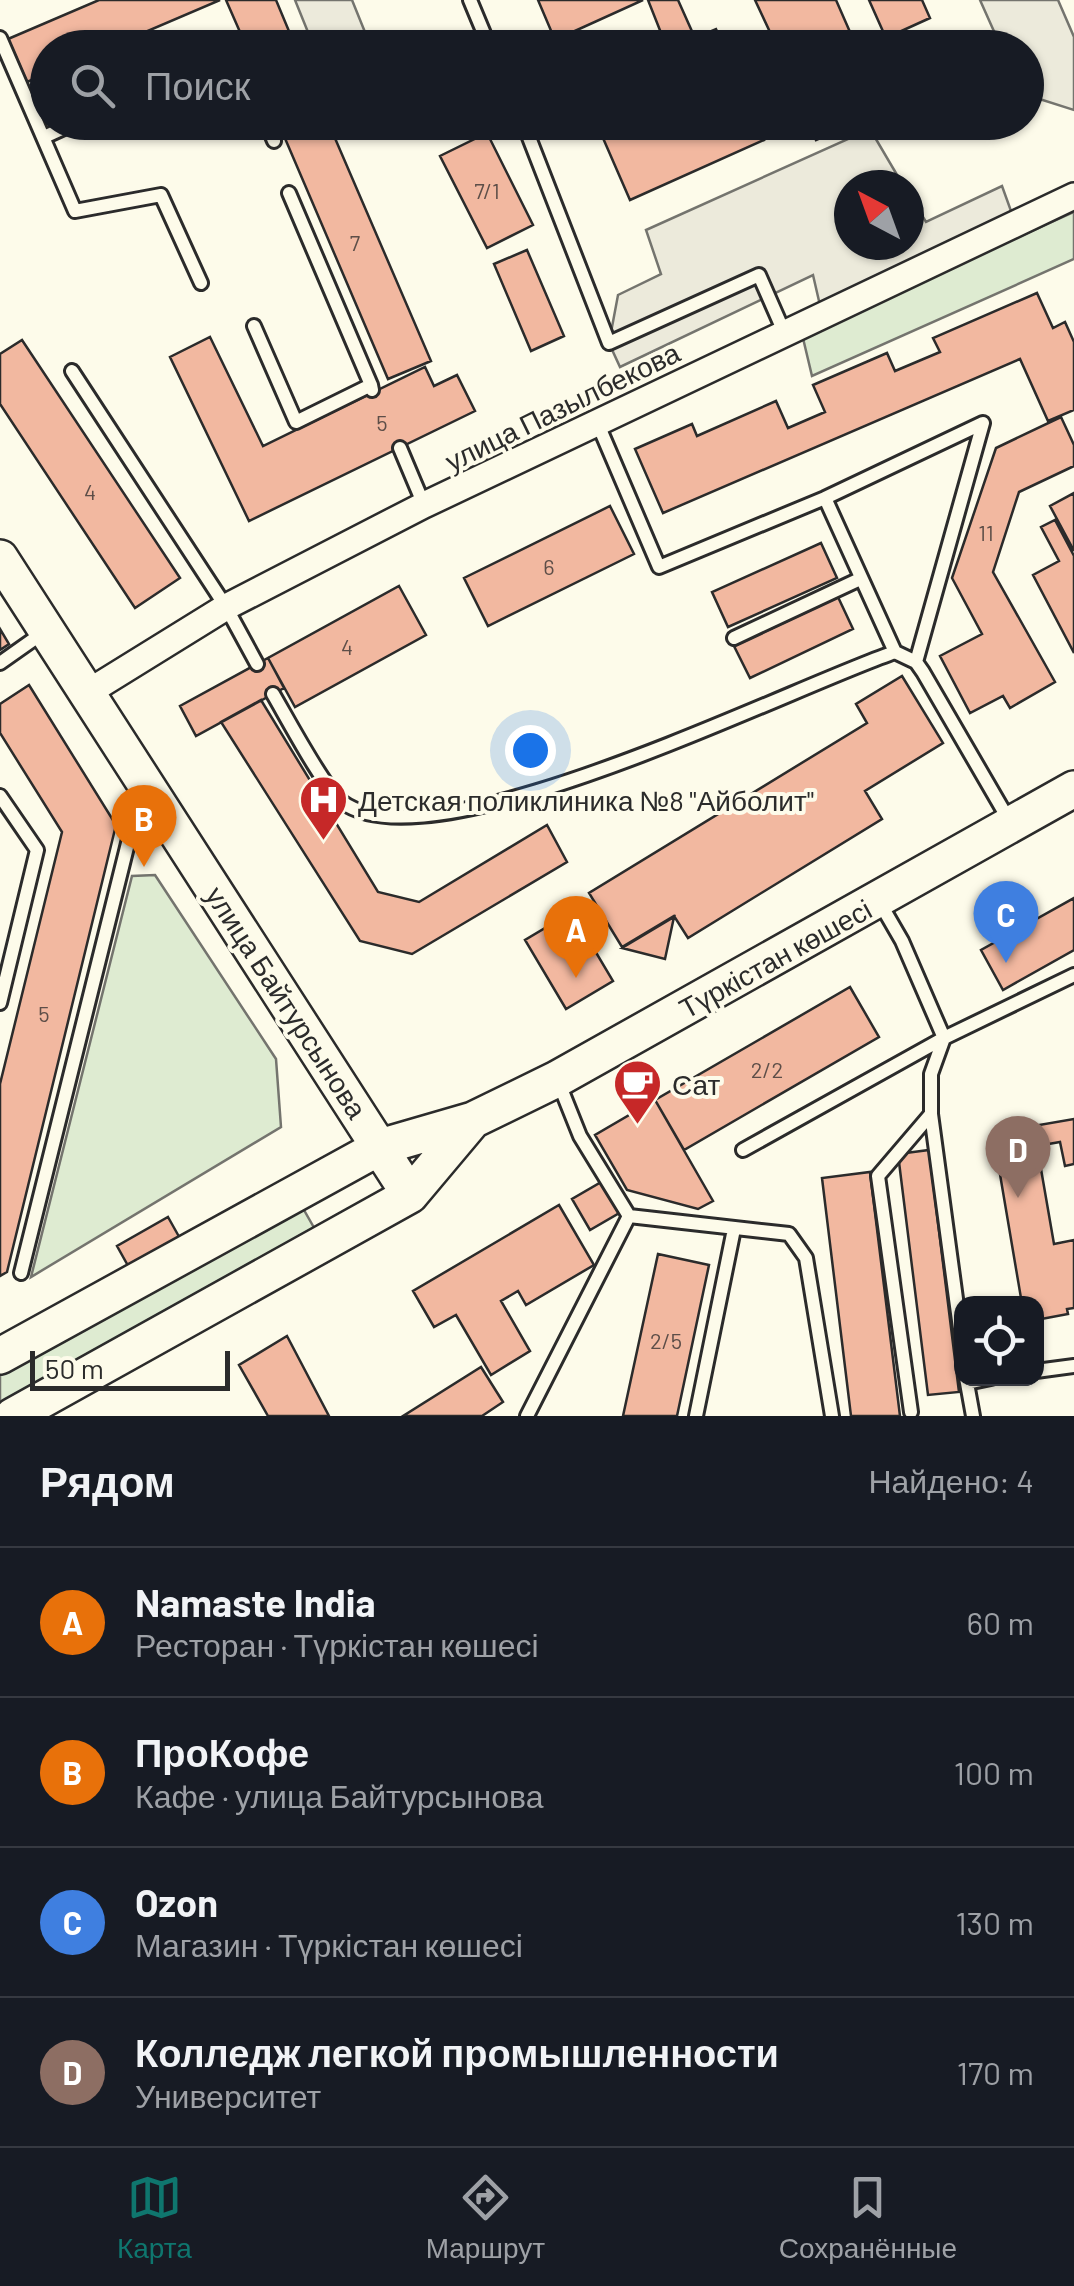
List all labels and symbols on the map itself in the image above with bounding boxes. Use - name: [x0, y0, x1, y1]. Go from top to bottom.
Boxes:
- north arrow: [834, 170, 924, 260]
- house number: 7/1: [474, 177, 500, 203]
- house number: 7: [350, 229, 360, 255]
- street label: улица Пазылбекова: [439, 334, 685, 478]
- house number: 5: [376, 409, 388, 435]
- house number: 4: [84, 478, 96, 504]
- house number: 11: [978, 519, 994, 545]
- house number: 6: [543, 553, 555, 579]
- house number: 4: [341, 633, 353, 659]
- your location: [505, 725, 556, 776]
- hospital icon: Детская поликлиника №8 "Айболит": [297, 774, 349, 842]
- place label: Детская поликлиника №8 "Айболит": [358, 783, 814, 817]
- pin: B: [112, 784, 176, 867]
- street label: улица Байтурсынова: [199, 880, 375, 1125]
- pin: C: [974, 880, 1038, 963]
- street label: Түркістан көшесі: [673, 891, 877, 1025]
- pin: A: [544, 896, 608, 978]
- house number: 5: [38, 1000, 50, 1026]
- house number: 2/2: [751, 1056, 783, 1082]
- cafe icon: Сат: [611, 1058, 663, 1126]
- place label: Сат: [672, 1067, 720, 1101]
- pin: D: [986, 1116, 1050, 1198]
- house number: 2/5: [650, 1327, 682, 1353]
- scale bar: [30, 1346, 230, 1390]

